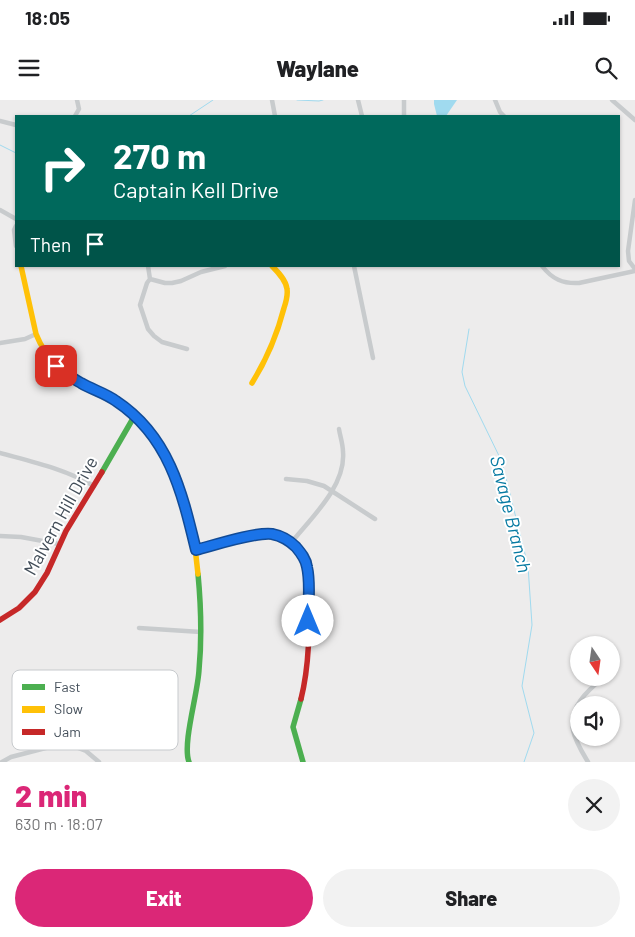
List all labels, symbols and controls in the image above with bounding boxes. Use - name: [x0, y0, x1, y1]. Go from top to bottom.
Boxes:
- text: 18:05: [25, 6, 70, 29]
- icon: menu: [15, 54, 43, 82]
- icon: search: [592, 54, 620, 82]
- text: Waylane: [276, 55, 359, 81]
- text: 270 m: [113, 134, 206, 176]
- icon: right: [30, 135, 95, 200]
- text: Captain Kell Drive: [113, 176, 279, 202]
- icon: arrive: [81, 230, 109, 258]
- text: Then: [30, 233, 71, 256]
- pin: [35, 345, 77, 387]
- icon: arrive: [42, 352, 70, 380]
- street label: Malvern Hill Drive: [18, 452, 102, 579]
- water label: Savage Branch: [486, 453, 537, 575]
- position arrow: [281, 594, 333, 646]
- north arrow: [570, 636, 620, 686]
- map controls: [570, 636, 620, 746]
- legend: [12, 670, 178, 750]
- text: Fast: [54, 678, 80, 695]
- button: sound: [570, 696, 620, 746]
- text: Slow: [54, 700, 83, 717]
- text: Jam: [54, 723, 81, 740]
- text: 2 min: [15, 777, 87, 813]
- button: close: [568, 779, 620, 831]
- text: 630 m · 18:07: [15, 814, 103, 833]
- button: Exit: [15, 869, 313, 927]
- button: Share: [323, 869, 620, 927]

